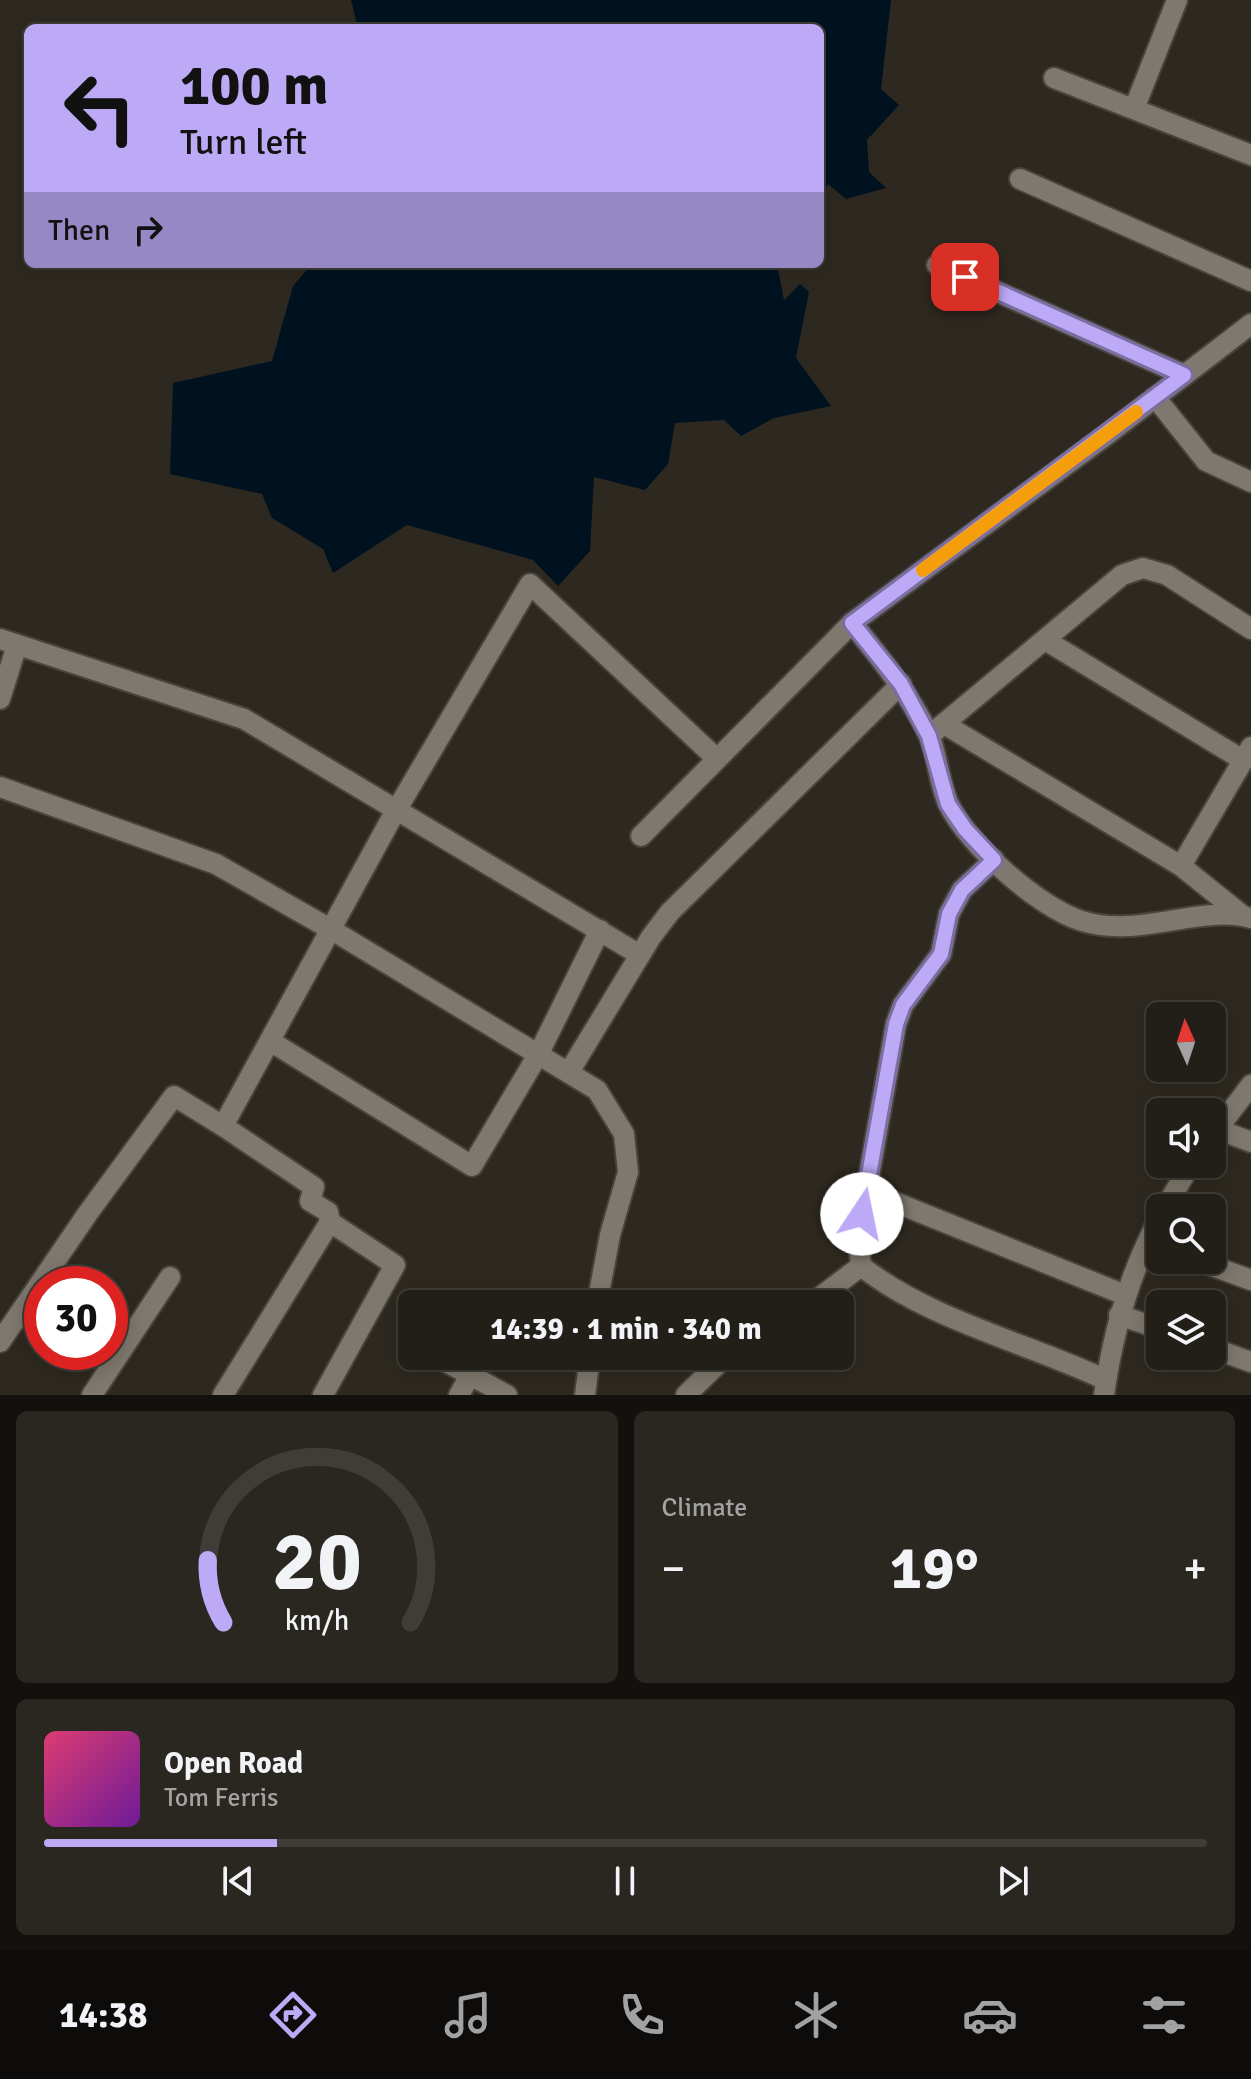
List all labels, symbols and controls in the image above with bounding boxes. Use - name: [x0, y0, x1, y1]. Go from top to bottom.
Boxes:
- text: 100 m: [180, 51, 328, 120]
- icon: left: [48, 56, 152, 160]
- text: Turn left: [180, 120, 307, 165]
- icon: right: [126, 208, 170, 252]
- text: Then: [48, 212, 110, 249]
- pin: [931, 243, 999, 311]
- icon: arrive: [943, 255, 987, 299]
- north arrow: [1146, 1002, 1226, 1082]
- map controls: [1146, 1002, 1226, 1370]
- button: sound: [1146, 1098, 1226, 1178]
- position arrow: [820, 1172, 904, 1256]
- button: search: [1146, 1194, 1226, 1274]
- speed limit sign: 30: [24, 1266, 128, 1370]
- button: layers: [1146, 1290, 1226, 1370]
- text: 14:39 · 1 min · 340 m: [490, 1311, 762, 1348]
- text: Climate: [662, 1492, 747, 1524]
- text: 20: [272, 1511, 362, 1613]
- text: 19°: [890, 1532, 979, 1606]
- text: −: [662, 1542, 685, 1596]
- text: +: [1183, 1542, 1207, 1596]
- text: km/h: [284, 1603, 349, 1638]
- text: Open Road: [164, 1745, 303, 1782]
- text: Tom Ferris: [164, 1782, 278, 1814]
- icon: previous: [216, 1859, 260, 1903]
- icon: pause: [603, 1859, 647, 1903]
- icon: next: [991, 1859, 1035, 1903]
- icon: directions: [265, 1987, 321, 2043]
- icon: music: [440, 1987, 496, 2043]
- icon: phone: [614, 1987, 670, 2043]
- icon: climate: [788, 1987, 844, 2043]
- icon: car: [962, 1987, 1018, 2043]
- icon: filters: [1136, 1987, 1192, 2043]
- text: 14:38: [59, 1993, 147, 2038]

